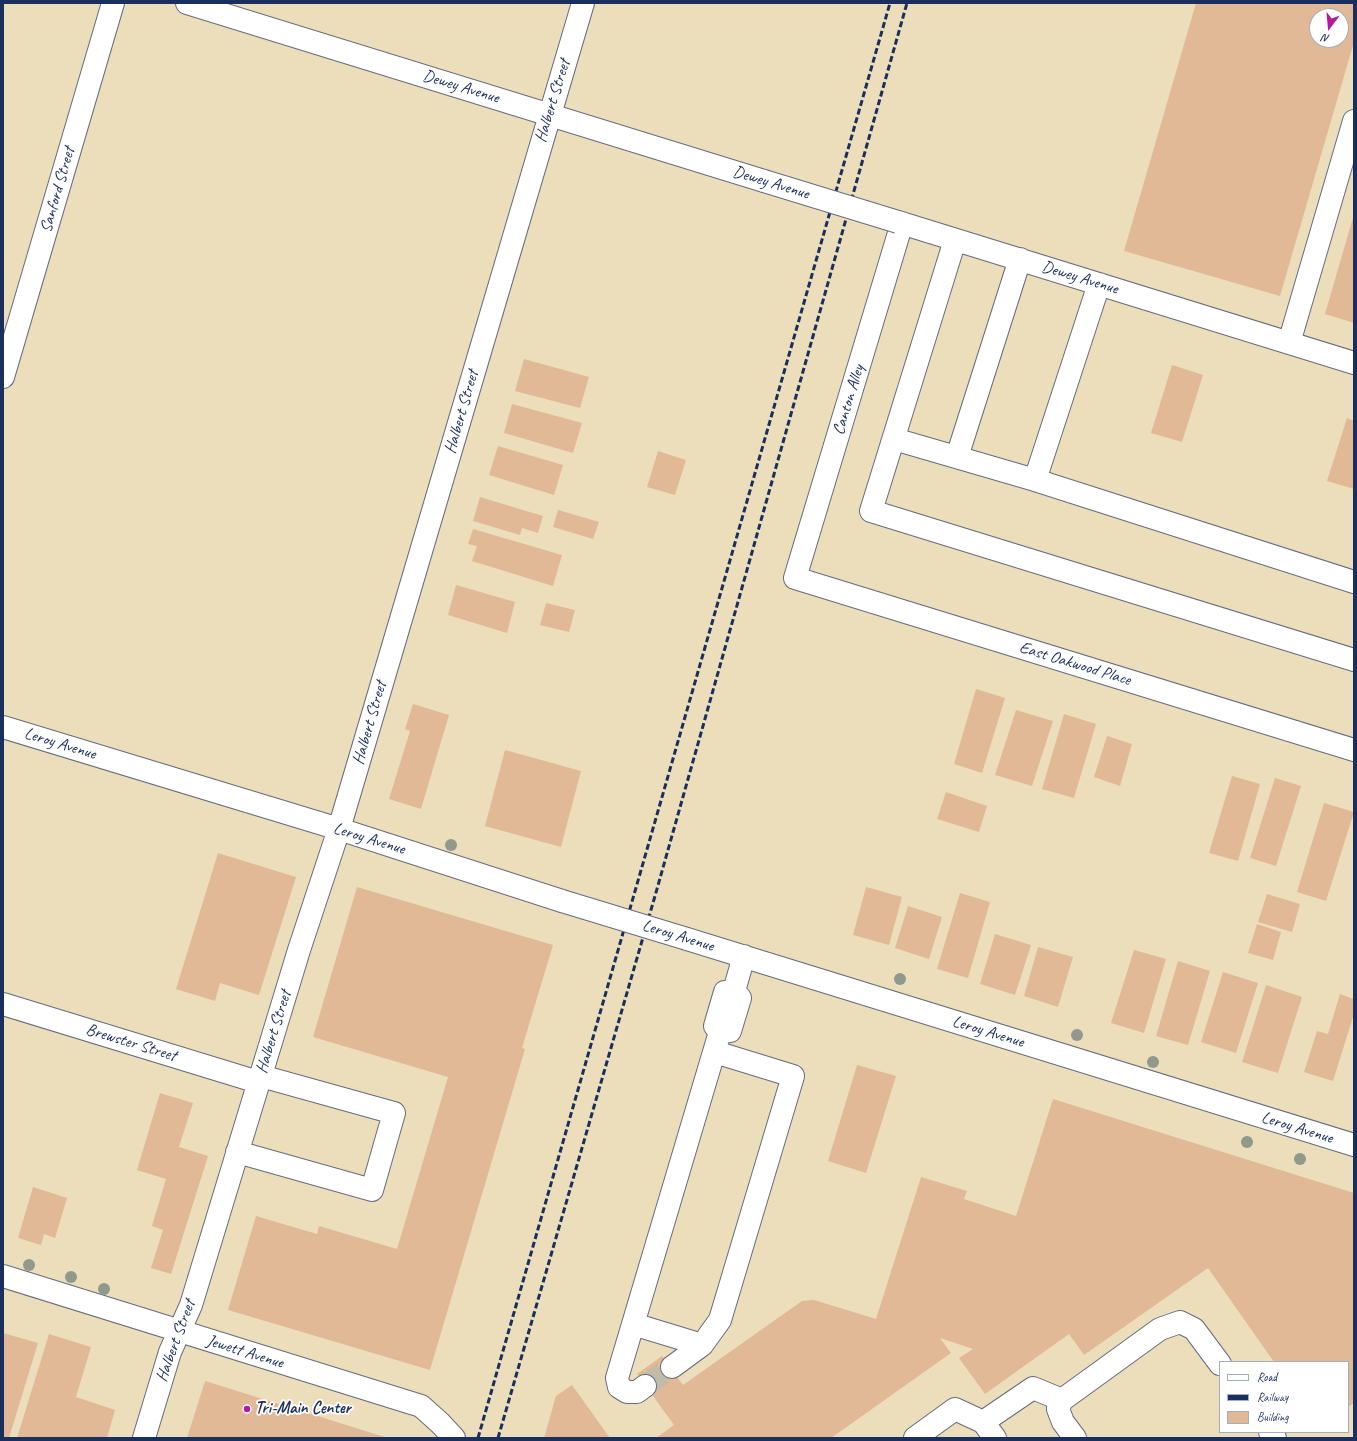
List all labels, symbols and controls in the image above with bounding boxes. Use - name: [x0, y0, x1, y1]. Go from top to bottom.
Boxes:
- north arrow: [1309, 8, 1349, 48]
- text: N: [1321, 31, 1331, 46]
- street label: Halbert Street: [531, 57, 575, 145]
- street label: Dewey Avenue: [420, 66, 502, 108]
- street label: Sanford Street: [36, 145, 80, 235]
- street label: Dewey Avenue: [730, 162, 812, 204]
- street label: Dewey Avenue: [1039, 257, 1121, 299]
- street label: Canton Alley: [829, 363, 869, 437]
- street label: Halbert Street: [440, 368, 484, 456]
- street label: East Oakwood Place: [1017, 637, 1133, 691]
- street label: Halbert Street: [348, 679, 392, 767]
- street label: Leroy Avenue: [22, 723, 98, 765]
- street label: Leroy Avenue: [331, 818, 407, 860]
- street label: Leroy Avenue: [640, 915, 716, 957]
- street label: Halbert Street: [252, 988, 296, 1076]
- street label: Leroy Avenue: [950, 1011, 1026, 1053]
- street label: Brewster Street: [83, 1020, 179, 1066]
- street label: Leroy Avenue: [1259, 1107, 1335, 1149]
- street label: Halbert Street: [152, 1297, 200, 1385]
- street label: Jewett Avenue: [204, 1331, 286, 1373]
- legend: [1219, 1361, 1349, 1433]
- text: Road: [1257, 1369, 1277, 1385]
- text: Railway: [1257, 1389, 1288, 1405]
- place label: Tri-Main Center: [255, 1399, 351, 1419]
- marker: Tri-Main Center: [242, 1404, 252, 1414]
- text: Building: [1257, 1409, 1289, 1425]

